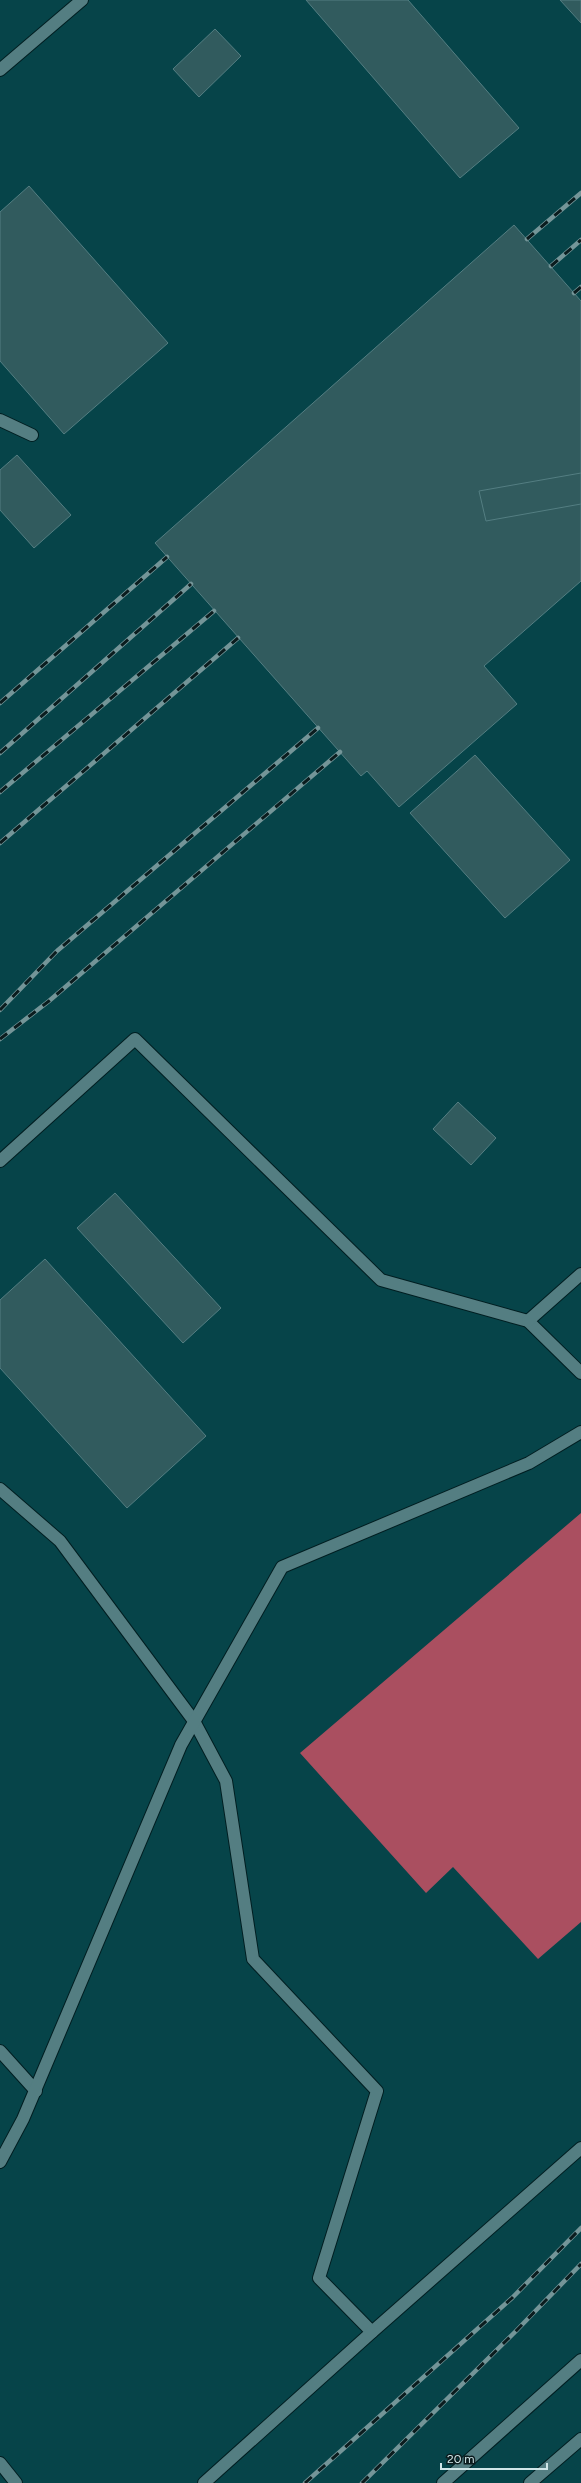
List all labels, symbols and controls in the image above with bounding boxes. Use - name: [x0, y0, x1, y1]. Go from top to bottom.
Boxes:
- scale bar: [441, 2445, 547, 2471]
- text: 20 m: [447, 2452, 475, 2466]

